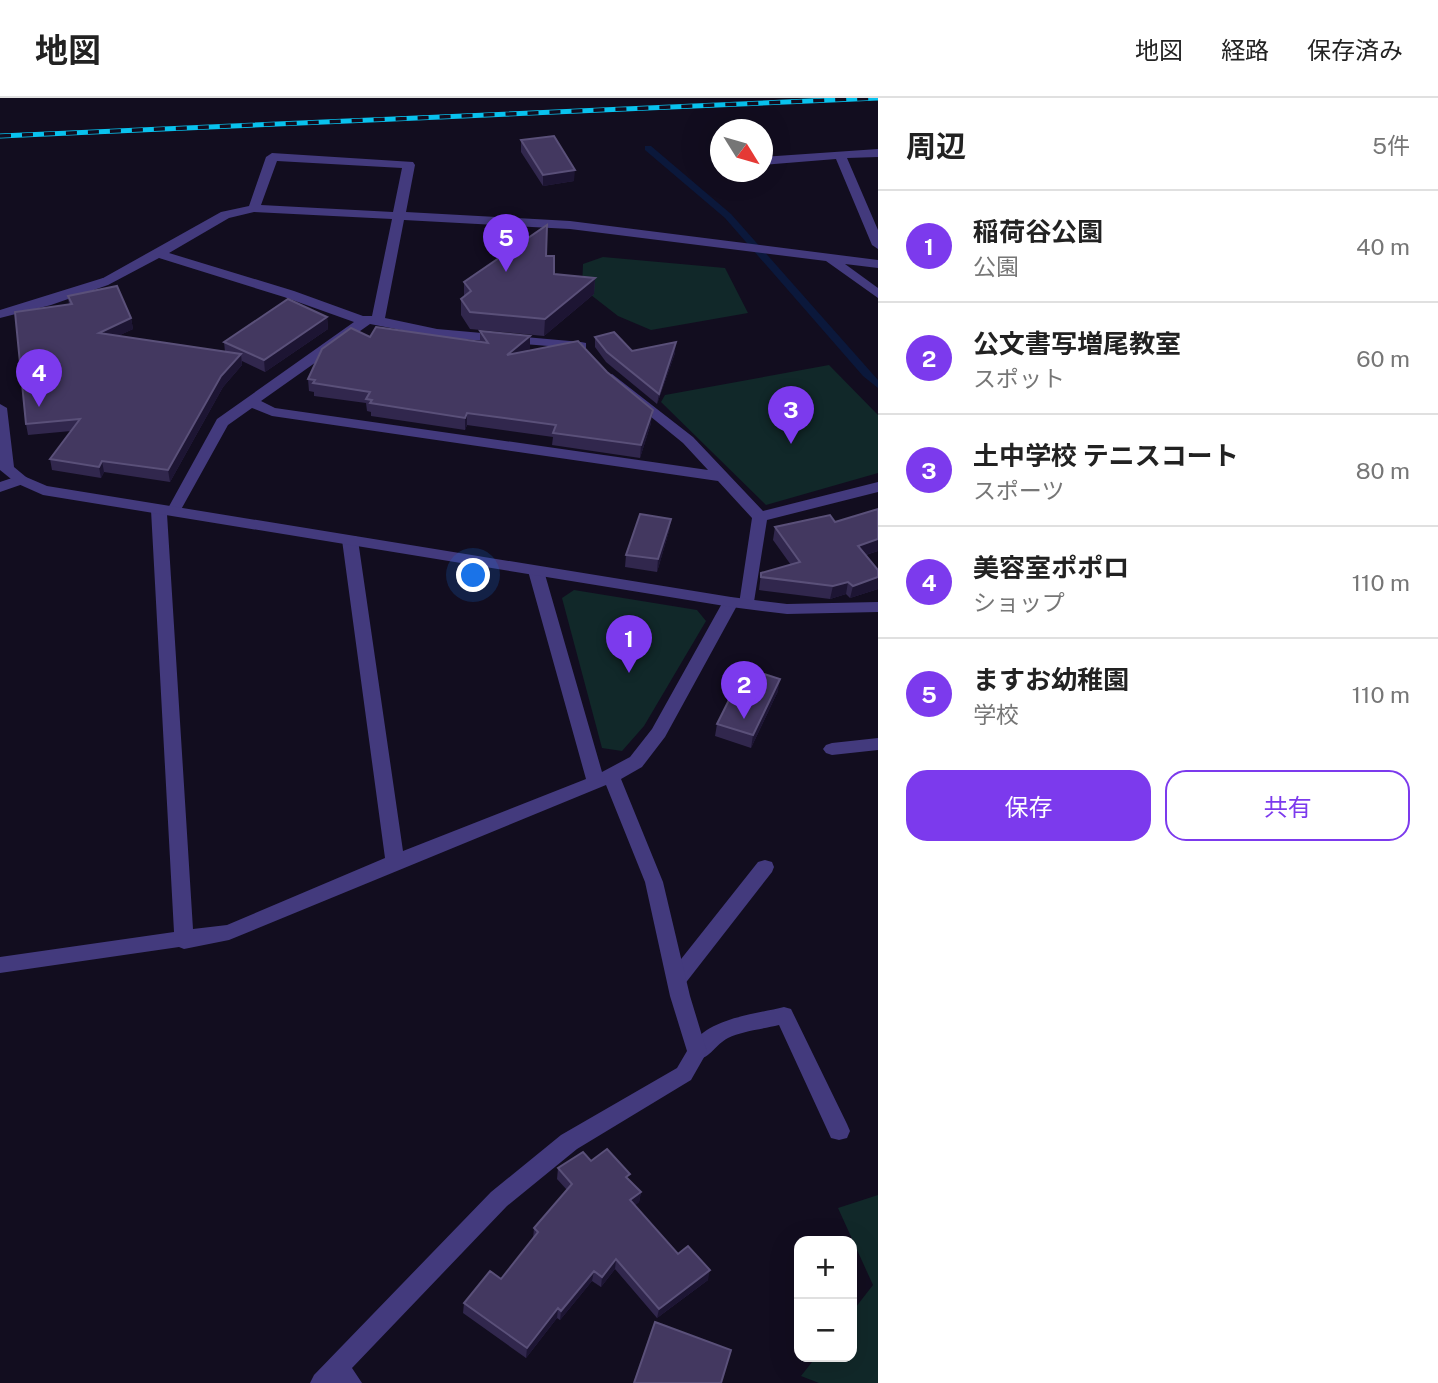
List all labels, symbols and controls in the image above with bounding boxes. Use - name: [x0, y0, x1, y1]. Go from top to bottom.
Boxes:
- text: 地図: [35, 31, 101, 69]
- text: 地図: [1135, 36, 1183, 64]
- text: 経路: [1221, 36, 1269, 64]
- text: 保存済み: [1307, 36, 1403, 64]
- north arrow: [710, 119, 773, 182]
- text: 周辺: [906, 128, 966, 164]
- text: 5件: [1372, 132, 1410, 159]
- pin: 5: [483, 214, 529, 272]
- text: 稲荷谷公園: [973, 216, 1103, 247]
- text: 1: [924, 233, 934, 260]
- text: 40 m: [1356, 233, 1410, 260]
- text: 公園: [973, 253, 1019, 280]
- text: 公文書写増尾教室: [973, 328, 1181, 359]
- text: 2: [922, 345, 936, 372]
- text: 60 m: [1356, 345, 1410, 372]
- pin: 4: [16, 349, 62, 407]
- text: スポット: [973, 365, 1065, 392]
- pin: 3: [768, 386, 814, 444]
- text: 土中学校 テニスコート: [973, 440, 1239, 471]
- text: 3: [921, 457, 937, 484]
- text: 80 m: [1356, 457, 1410, 484]
- text: スポーツ: [973, 477, 1065, 504]
- text: 美容室ポポロ: [973, 552, 1129, 583]
- your location: [456, 558, 490, 592]
- text: 4: [921, 569, 937, 596]
- text: 110 m: [1352, 569, 1410, 596]
- text: ショップ: [973, 589, 1065, 616]
- pin: 1: [606, 615, 652, 673]
- pin: 2: [721, 661, 767, 719]
- text: ますお幼稚園: [973, 664, 1129, 695]
- text: 5: [921, 681, 937, 708]
- text: 110 m: [1352, 681, 1410, 708]
- text: 学校: [973, 701, 1019, 728]
- button: 保存: [906, 770, 1151, 841]
- button: 共有: [1165, 770, 1410, 841]
- map controls: [794, 1236, 857, 1362]
- button: +: [794, 1236, 857, 1299]
- button: −: [794, 1299, 857, 1362]

